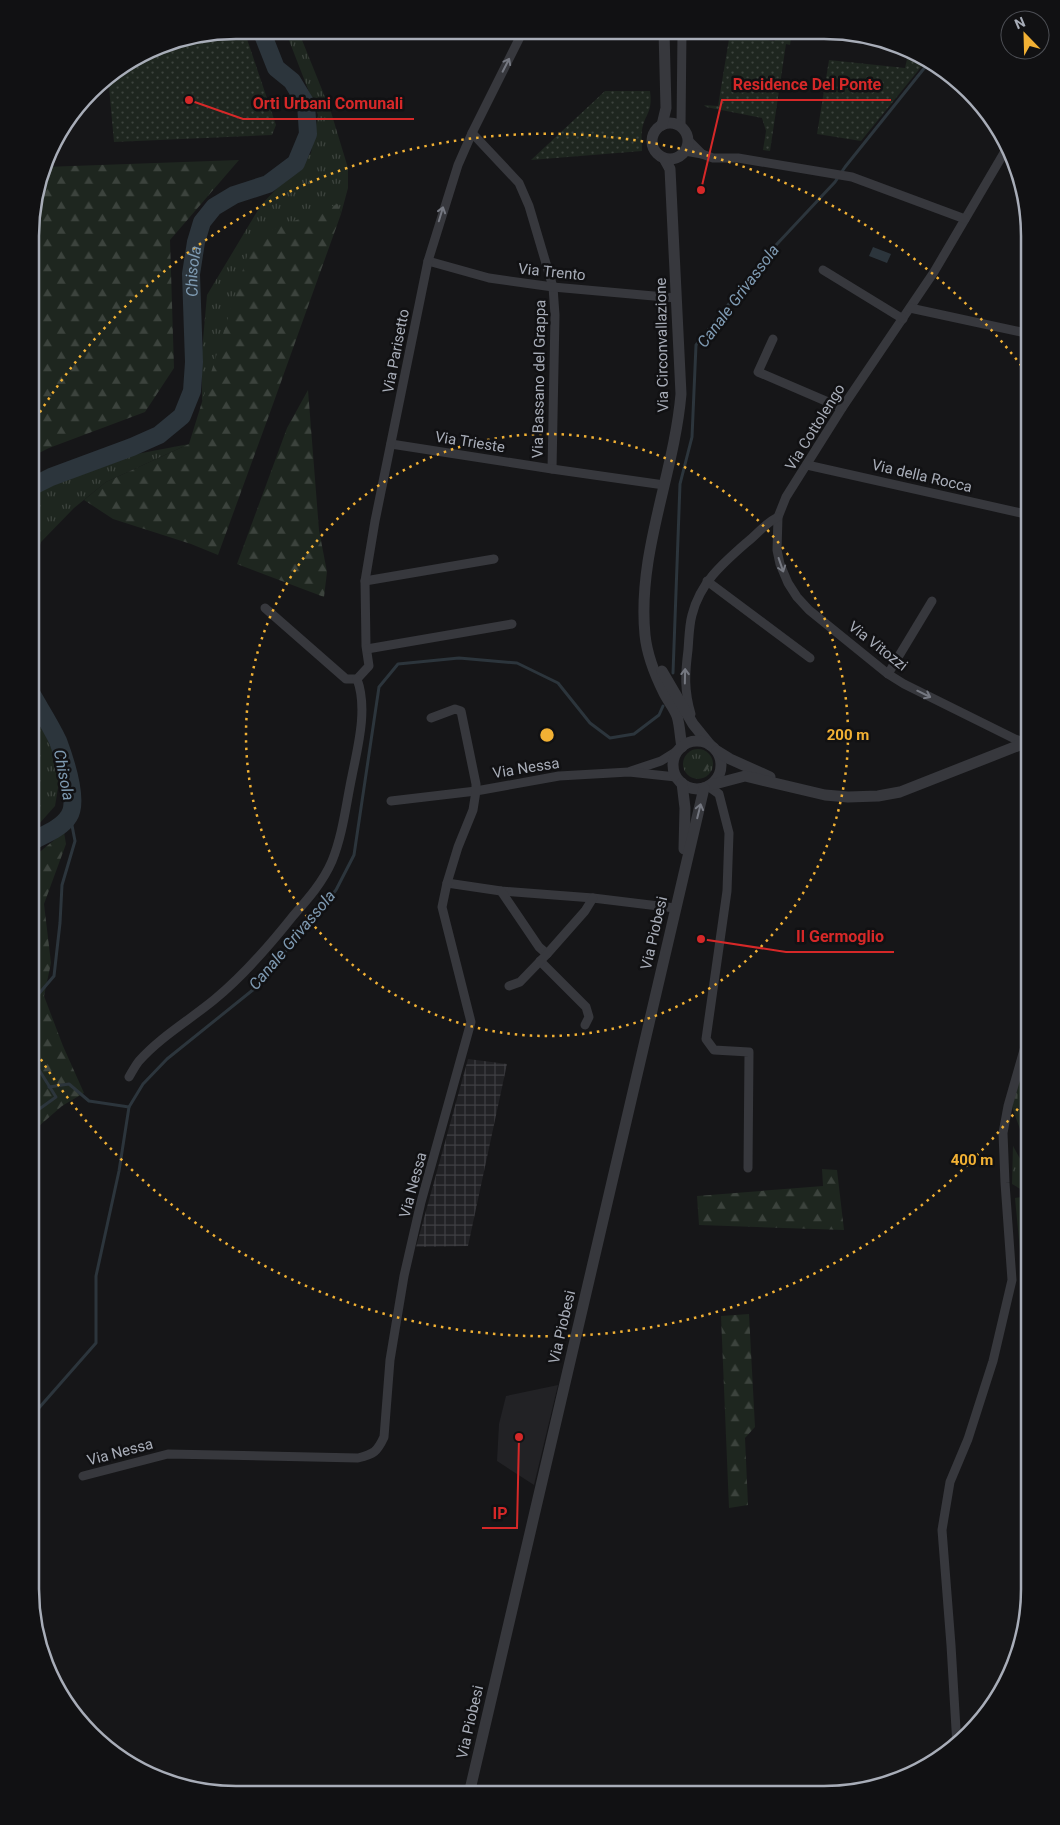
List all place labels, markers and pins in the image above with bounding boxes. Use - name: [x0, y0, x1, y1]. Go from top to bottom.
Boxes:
- callout: Residence Del Ponte: [722, 69, 891, 100]
- callout: Orti Urbani Comunali: [243, 88, 414, 119]
- centre of rings: [538, 726, 556, 744]
- callout: Il Germoglio: [786, 921, 894, 952]
- callout: IP: [482, 1497, 517, 1528]

